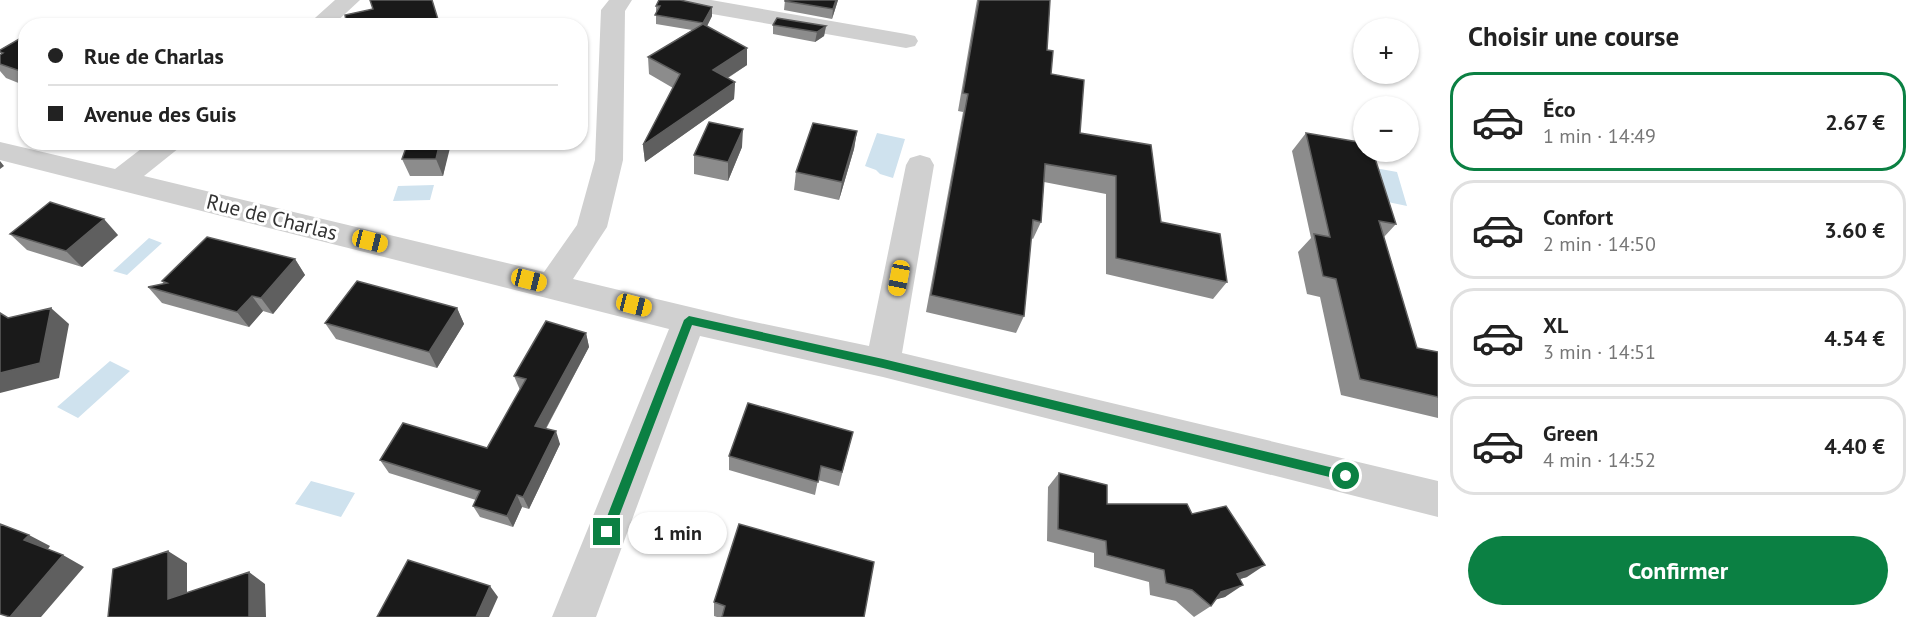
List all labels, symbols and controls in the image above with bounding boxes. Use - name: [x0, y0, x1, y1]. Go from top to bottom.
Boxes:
- map controls: [1353, 18, 1419, 162]
- button: +: [1353, 18, 1419, 84]
- text: Choisir une course: [1468, 19, 1679, 53]
- text: Rue de Charlas: [84, 42, 224, 70]
- icon: car: [1471, 95, 1525, 149]
- text: Éco: [1543, 95, 1575, 123]
- button: −: [1353, 96, 1419, 162]
- text: Avenue des Guis: [84, 100, 236, 128]
- text: 2.67 €: [1825, 108, 1885, 136]
- text: 1 min · 14:49: [1543, 123, 1656, 149]
- street label: Rue de Charlas: [204, 188, 340, 246]
- icon: car: [1471, 203, 1525, 257]
- text: Confort: [1543, 203, 1613, 231]
- text: 3.60 €: [1824, 216, 1885, 244]
- car: [350, 228, 390, 254]
- text: 2 min · 14:50: [1543, 231, 1656, 257]
- car: [887, 259, 911, 297]
- car: [509, 267, 549, 293]
- car: [614, 292, 654, 318]
- icon: car: [1471, 311, 1525, 365]
- text: XL: [1543, 311, 1568, 339]
- text: 4.54 €: [1824, 324, 1885, 352]
- text: 3 min · 14:51: [1543, 339, 1656, 365]
- icon: car: [1471, 419, 1525, 473]
- text: Green: [1543, 419, 1598, 447]
- text: 4.40 €: [1824, 432, 1885, 460]
- text: 4 min · 14:52: [1543, 447, 1656, 473]
- route start: [1332, 462, 1359, 489]
- callout: 1 min: [628, 511, 727, 553]
- route end: [593, 518, 620, 545]
- text: 1 min: [653, 520, 702, 546]
- button: Confirmer: [1468, 536, 1888, 605]

